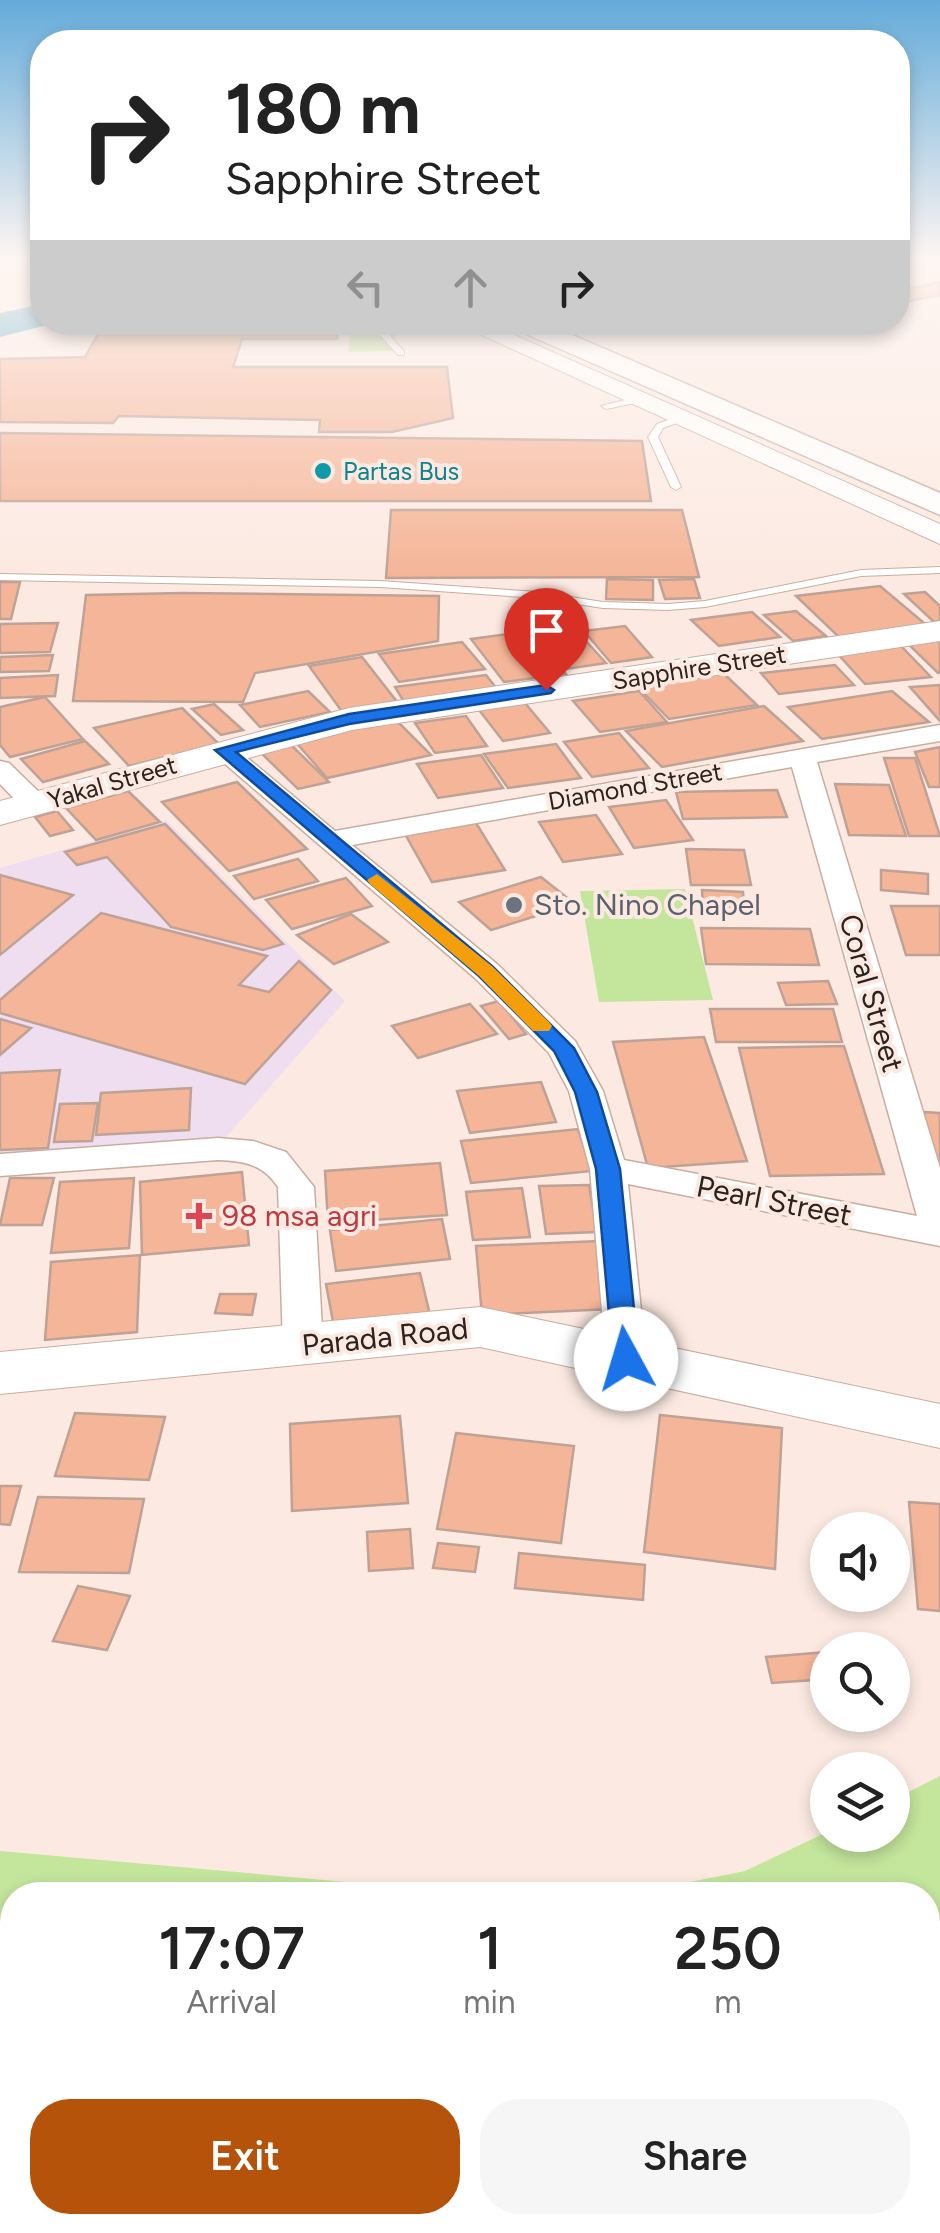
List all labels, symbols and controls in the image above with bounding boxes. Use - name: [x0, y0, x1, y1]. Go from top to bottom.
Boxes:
- text: 180 m: [225, 66, 420, 151]
- icon: right: [60, 70, 190, 200]
- text: Sapphire Street: [225, 151, 541, 205]
- icon: left: [338, 260, 393, 315]
- icon: ahead: [443, 260, 498, 315]
- icon: right: [548, 260, 603, 315]
- place label: Partas Bus: [343, 456, 459, 486]
- marker: Partas Bus: [312, 460, 334, 482]
- pin: [504, 588, 589, 691]
- icon: arrive: [519, 603, 574, 658]
- street label: Sapphire Street: [610, 638, 788, 696]
- street label: Yakal Street: [44, 749, 180, 815]
- street label: Diamond Street: [546, 756, 724, 816]
- place label: Sto. Nino Chapel: [534, 886, 761, 923]
- marker: Sto. Nino Chapel: [503, 894, 525, 916]
- street label: Coral Street: [831, 910, 912, 1076]
- street label: Pearl Street: [694, 1167, 855, 1234]
- place label: 98 msa agri: [222, 1197, 377, 1234]
- marker: 98 msa agri: [186, 1203, 212, 1229]
- position arrow: [574, 1307, 678, 1411]
- street label: Parada Road: [300, 1309, 470, 1364]
- map controls: [810, 1512, 910, 1852]
- button: sound: [810, 1512, 910, 1612]
- button: search: [810, 1632, 910, 1732]
- button: layers: [810, 1752, 910, 1852]
- text: 17:07: [158, 1912, 305, 1984]
- text: 1: [477, 1912, 502, 1984]
- text: 250: [674, 1912, 782, 1984]
- text: Arrival: [186, 1983, 277, 2021]
- text: min: [463, 1983, 516, 2021]
- text: m: [714, 1983, 741, 2021]
- button: Exit: [30, 2099, 460, 2214]
- button: Share: [480, 2099, 910, 2214]

